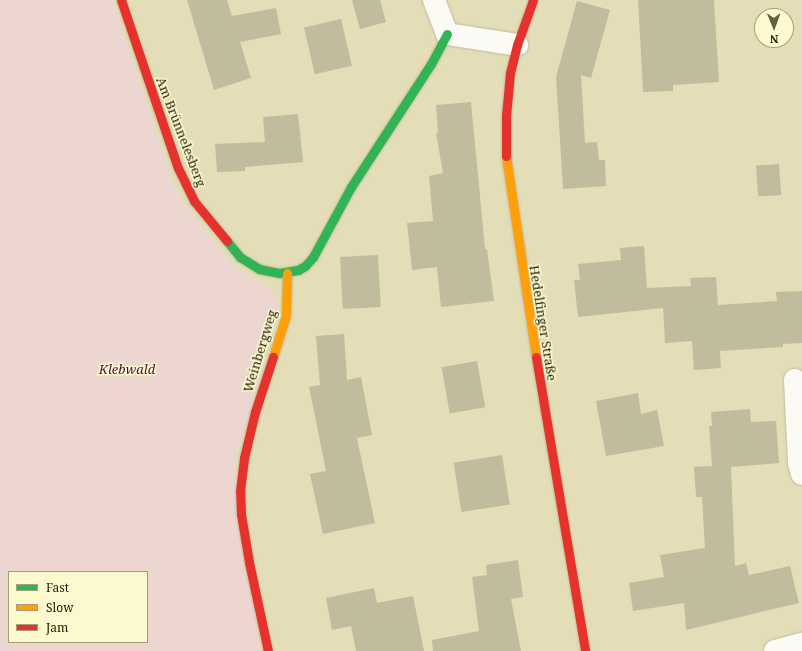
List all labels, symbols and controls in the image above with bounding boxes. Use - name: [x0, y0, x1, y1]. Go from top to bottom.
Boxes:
- north arrow: [754, 8, 794, 48]
- text: N: [770, 32, 779, 47]
- street label: Am Brünnelesberg: [153, 75, 209, 189]
- street label: Hedelfinger Straße: [526, 264, 560, 382]
- street label: Weinbergweg: [240, 308, 280, 394]
- park label: Klebwald: [99, 361, 155, 377]
- legend: [8, 571, 148, 643]
- text: Fast: [46, 579, 69, 596]
- text: Slow: [46, 599, 74, 616]
- text: Jam: [46, 619, 68, 636]

